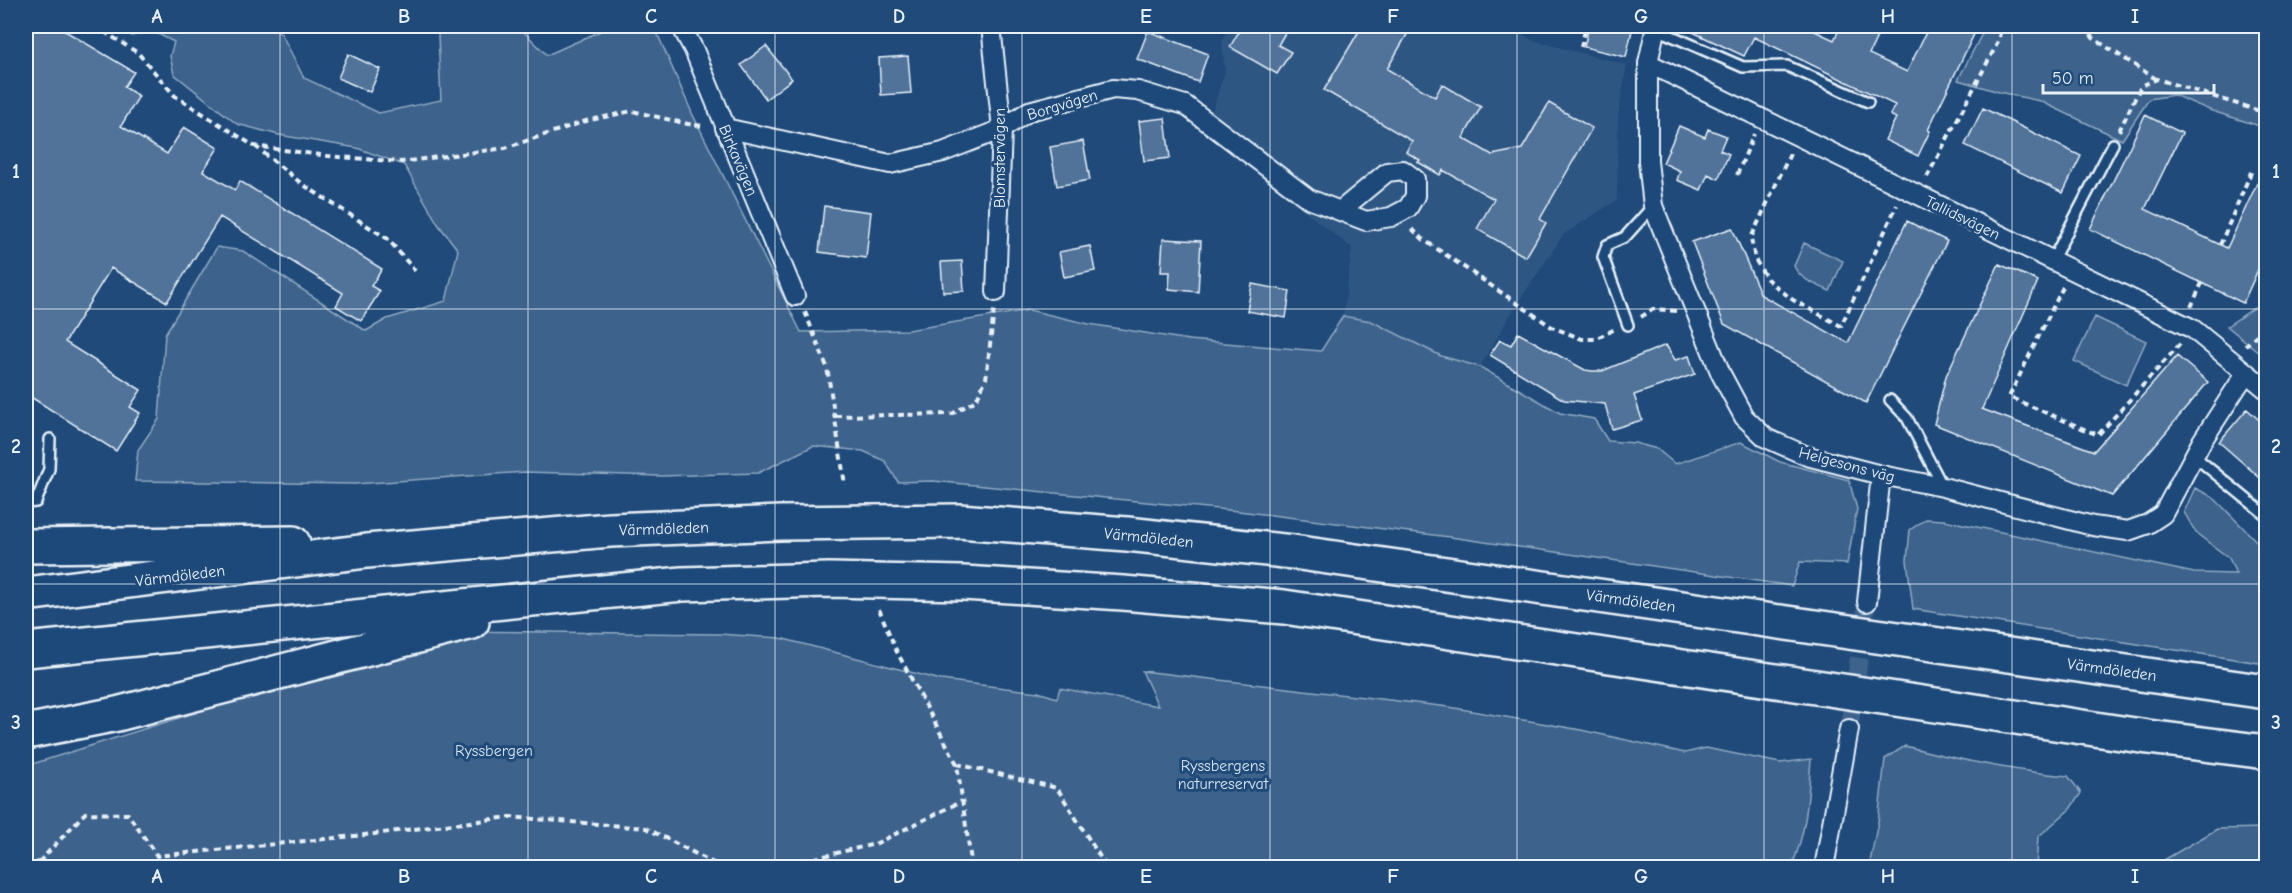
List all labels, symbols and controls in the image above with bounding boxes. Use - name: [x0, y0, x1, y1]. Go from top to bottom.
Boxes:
- text: A: [151, 5, 163, 28]
- text: B: [398, 5, 410, 28]
- text: C: [645, 5, 657, 28]
- text: D: [893, 5, 905, 28]
- text: E: [1140, 5, 1152, 28]
- text: F: [1387, 5, 1399, 28]
- text: G: [1634, 5, 1648, 28]
- text: H: [1881, 5, 1895, 28]
- text: I: [2131, 5, 2139, 28]
- scale bar: [2043, 57, 2214, 95]
- text: 50 m: [2052, 68, 2094, 89]
- street label: Borgvägen: [1025, 86, 1100, 124]
- street label: Blomstervägen: [991, 108, 1009, 208]
- street label: Birkavägen: [715, 122, 761, 199]
- text: 1: [12, 160, 20, 183]
- text: 1: [2272, 160, 2280, 183]
- street label: Tallidsvägen: [1922, 192, 2003, 244]
- text: 2: [11, 435, 21, 458]
- text: 2: [2271, 435, 2281, 458]
- street label: Helgesons väg: [1797, 444, 1897, 486]
- street label: Värmdöleden: [619, 518, 709, 540]
- street label: Värmdöleden: [1103, 524, 1195, 552]
- street label: Värmdöleden: [134, 562, 226, 590]
- street label: Värmdöleden: [1585, 586, 1677, 616]
- street label: Värmdöleden: [2066, 655, 2158, 685]
- text: 3: [11, 711, 21, 734]
- text: 3: [2271, 711, 2281, 734]
- park label: Ryssbergen: [455, 742, 533, 760]
- park label: Ryssbergens naturreservat: [1178, 757, 1269, 793]
- text: A: [151, 865, 163, 888]
- text: B: [398, 865, 410, 888]
- text: C: [645, 865, 657, 888]
- text: D: [893, 865, 905, 888]
- text: E: [1140, 865, 1152, 888]
- text: F: [1387, 865, 1399, 888]
- text: G: [1634, 865, 1648, 888]
- text: H: [1881, 865, 1895, 888]
- text: I: [2131, 865, 2139, 888]

